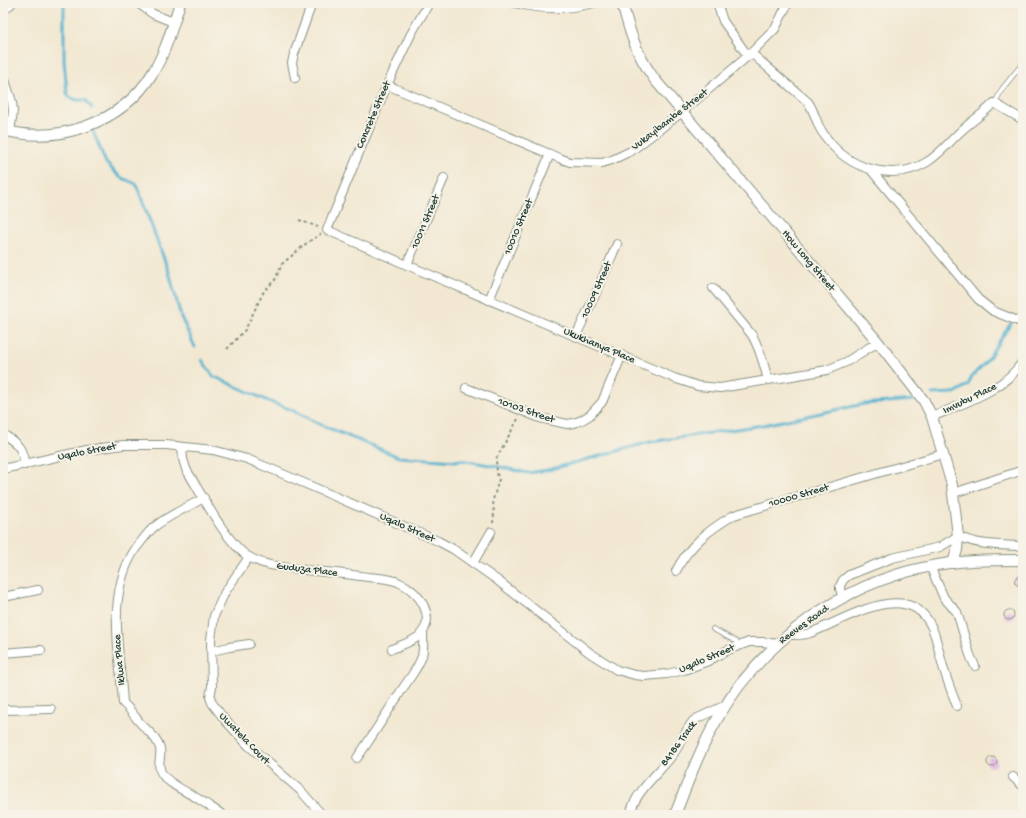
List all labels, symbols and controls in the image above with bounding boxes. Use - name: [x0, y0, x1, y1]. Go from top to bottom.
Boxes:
- street label: Concrete Street: [354, 78, 394, 151]
- street label: Vukayibambe Street: [629, 86, 712, 154]
- street label: 10011 Street: [409, 192, 443, 252]
- street label: 10010 Street: [501, 196, 537, 258]
- street label: How Long Street: [779, 228, 838, 295]
- street label: 10009 Street: [579, 258, 615, 321]
- street label: Ukukhanya Place: [561, 325, 637, 367]
- street label: Imvubu Place: [941, 381, 999, 417]
- street label: 10103 Street: [495, 395, 557, 427]
- street label: Uqalo Street: [57, 440, 119, 464]
- street label: 10000 Street: [767, 481, 832, 511]
- street label: Uqalo Street: [378, 510, 438, 546]
- street label: Guduza Place: [276, 560, 338, 580]
- street label: Reeves Road: [777, 602, 832, 647]
- street label: Iklwa Place: [112, 634, 128, 686]
- street label: Uqalo Street: [677, 641, 738, 676]
- street label: Uwatela Court: [216, 711, 273, 769]
- street label: 84186 Track: [659, 718, 700, 769]

